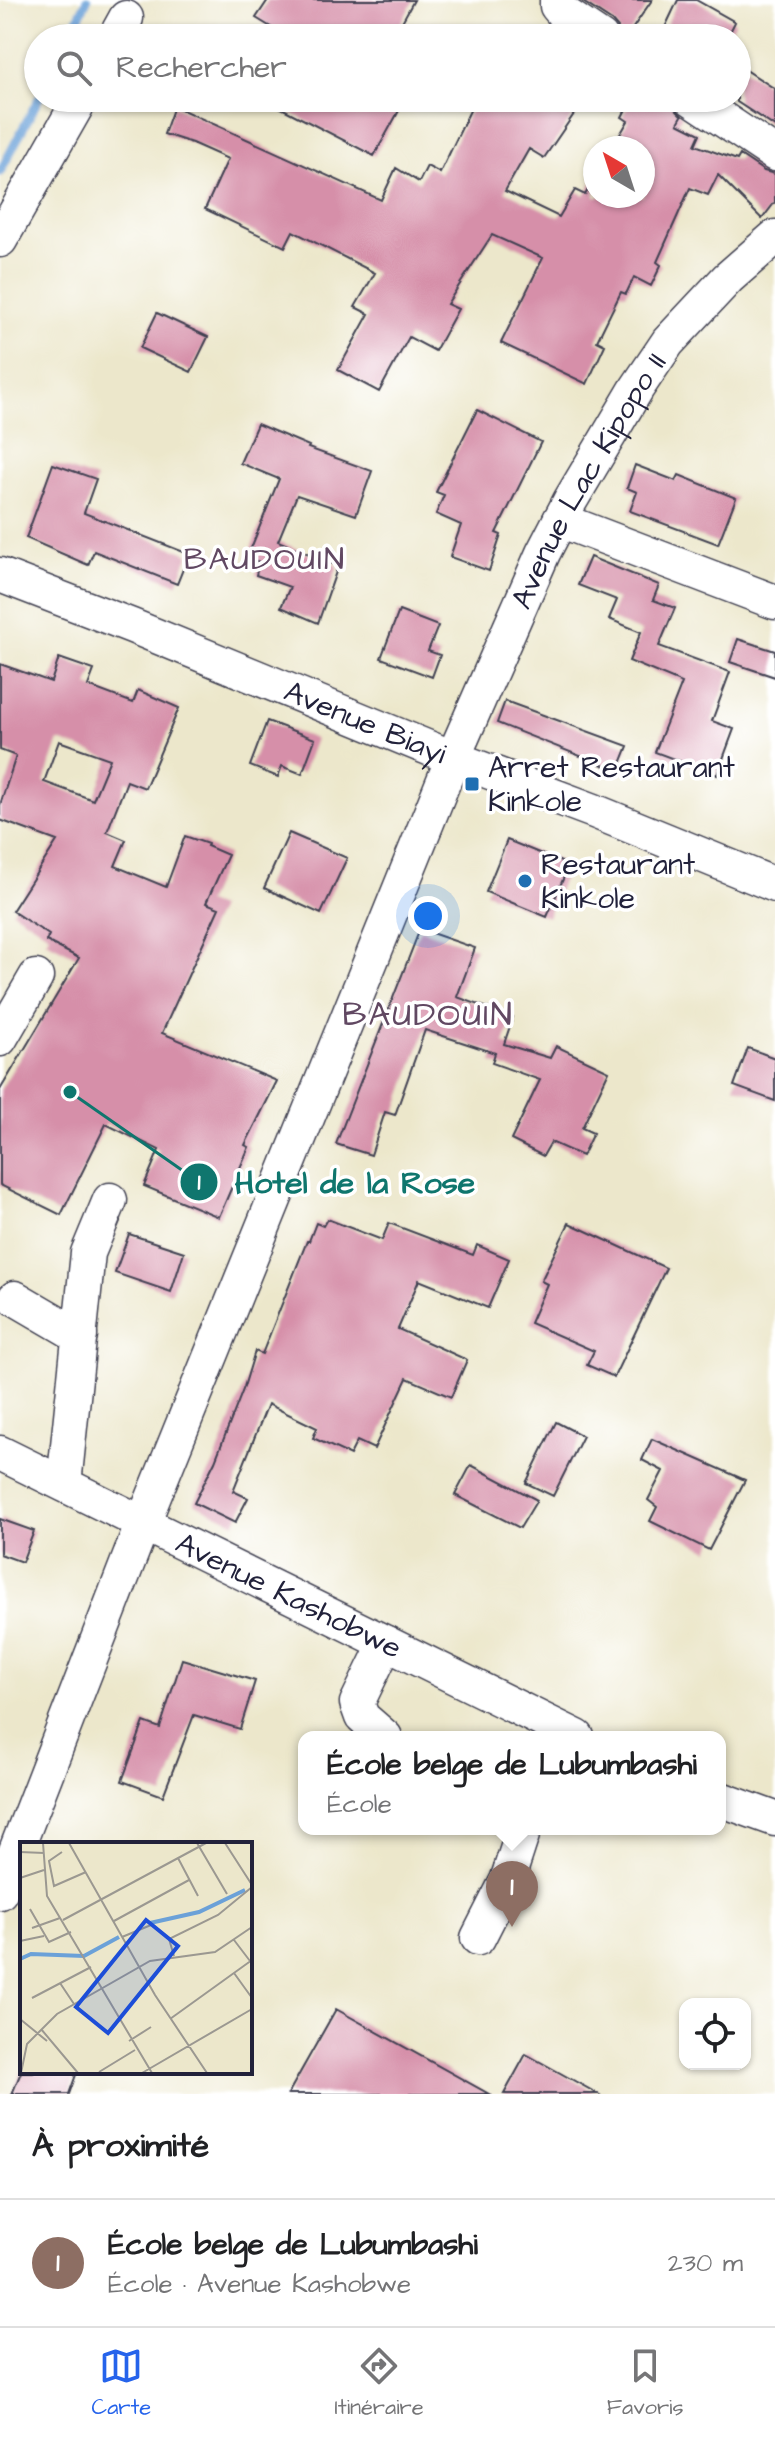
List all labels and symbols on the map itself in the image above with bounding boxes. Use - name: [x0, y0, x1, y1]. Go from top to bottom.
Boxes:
- north arrow: [583, 136, 655, 208]
- street label: Avenue Lac Kipopo II: [501, 345, 677, 616]
- district label: BAUDOUIN: [184, 537, 346, 582]
- street label: Avenue Biayi: [278, 671, 453, 775]
- place label: Arret Restaurant Kinkole: [488, 747, 735, 823]
- marker: Arret Restaurant Kinkole: [463, 775, 481, 793]
- place label: Restaurant Kinkole: [541, 844, 695, 920]
- marker: Restaurant Kinkole: [516, 872, 534, 890]
- your location: [408, 896, 448, 936]
- district label: BAUDOUIN: [342, 991, 514, 1039]
- callout: Hotel de la Rose: [179, 1154, 492, 1210]
- text: Hotel de la Rose: [235, 1161, 475, 1206]
- text: 1: [197, 1166, 201, 1200]
- street label: Avenue Kashobwe: [168, 1523, 409, 1669]
- inset map: [20, 1842, 252, 2074]
- pin: 1: [486, 1861, 538, 1927]

